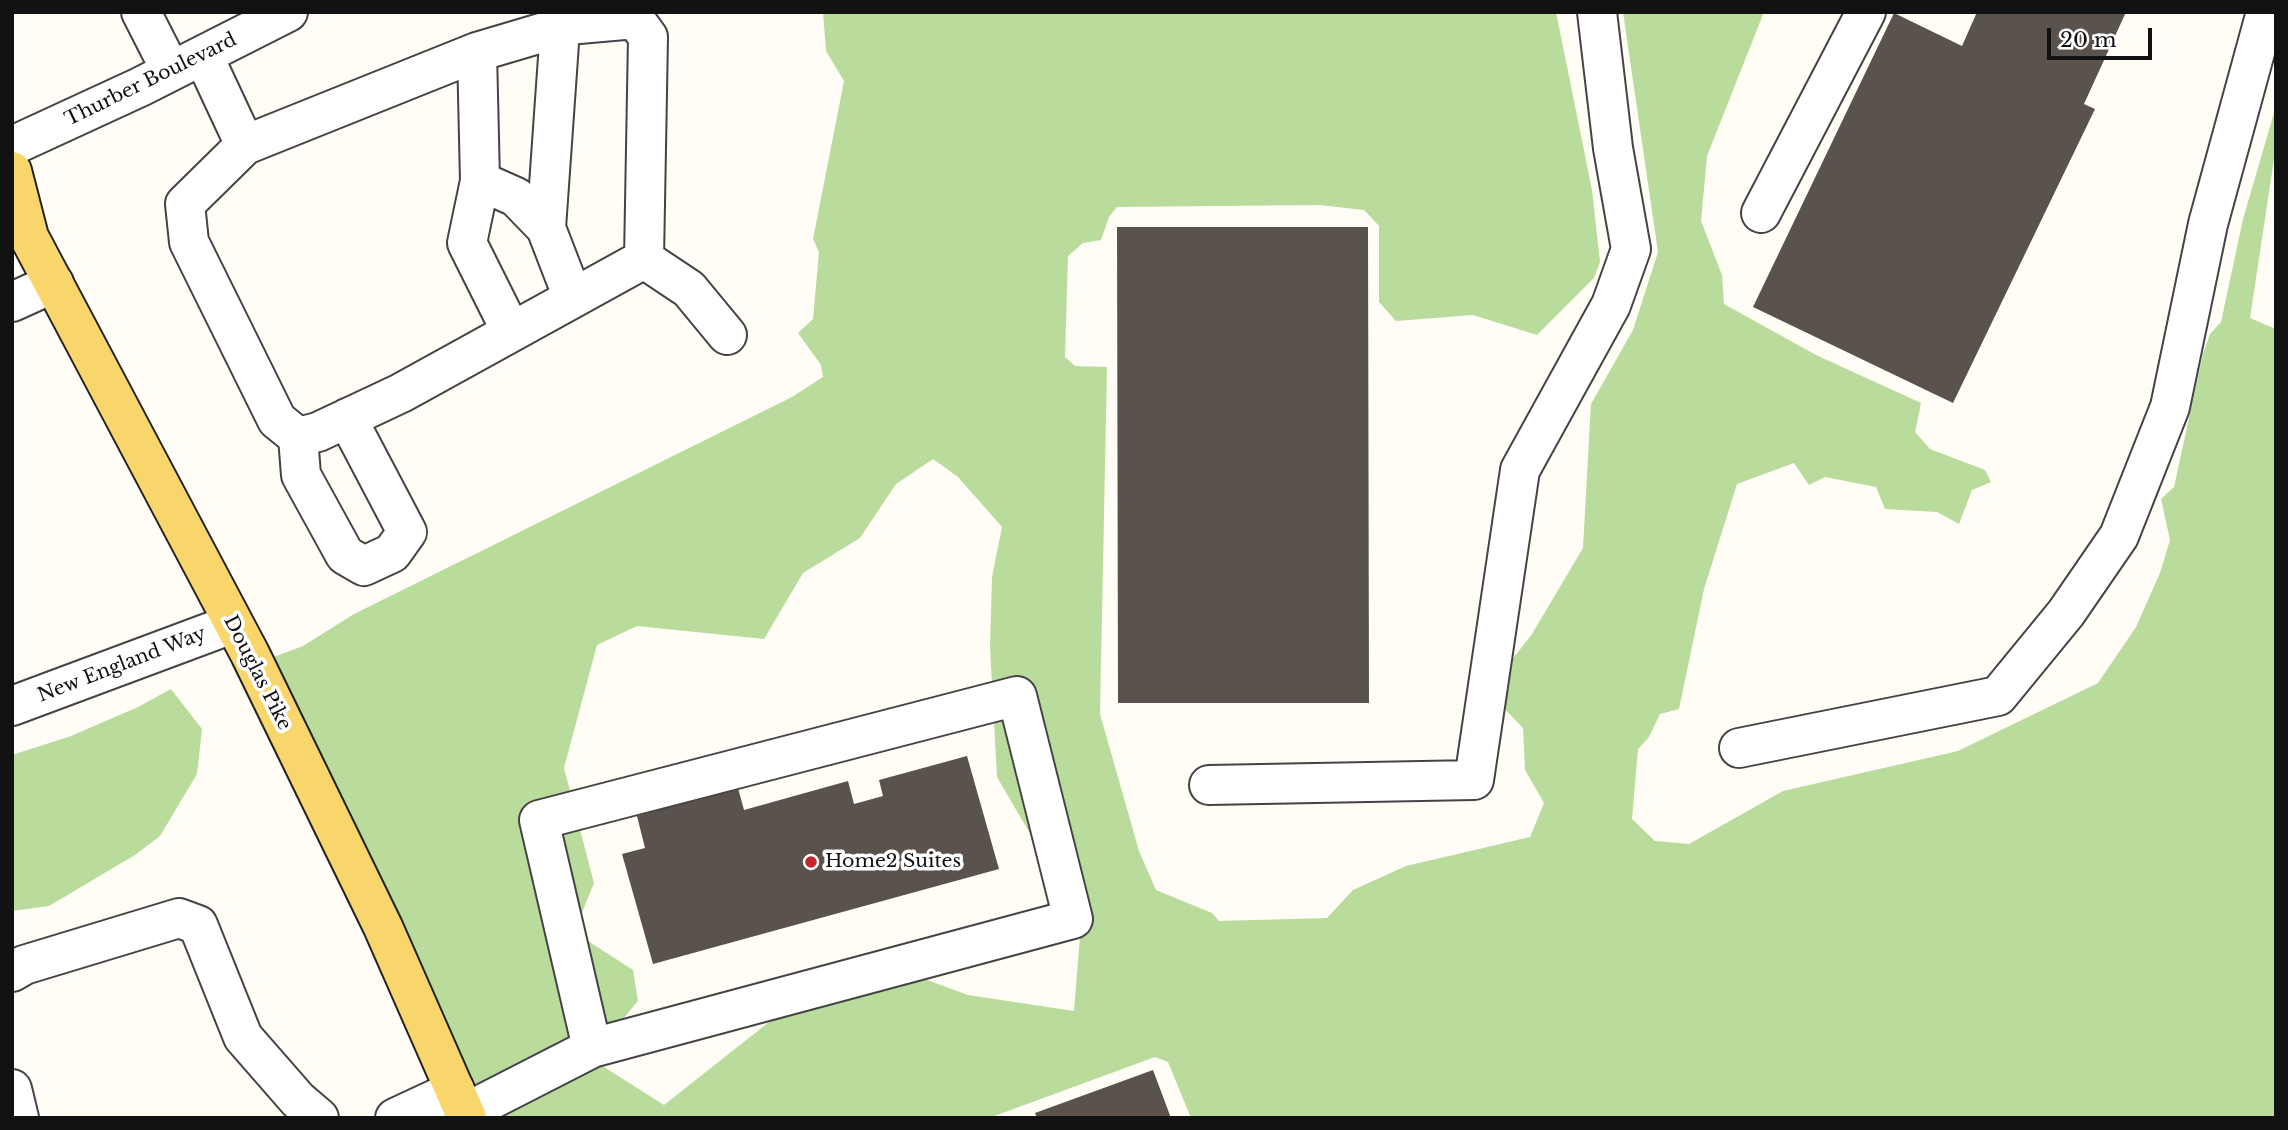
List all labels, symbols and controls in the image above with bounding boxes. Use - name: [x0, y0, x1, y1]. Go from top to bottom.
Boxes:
- scale bar: [2050, 14, 2155, 58]
- text: 20 m: [2060, 27, 2117, 53]
- street label: Thurber Boulevard: [61, 29, 241, 131]
- street label: Douglas Pike: [218, 612, 296, 734]
- street label: New England Way: [35, 622, 209, 708]
- place label: Home2 Suites: [825, 851, 961, 873]
- marker: Home2 Suites: [803, 854, 819, 870]

